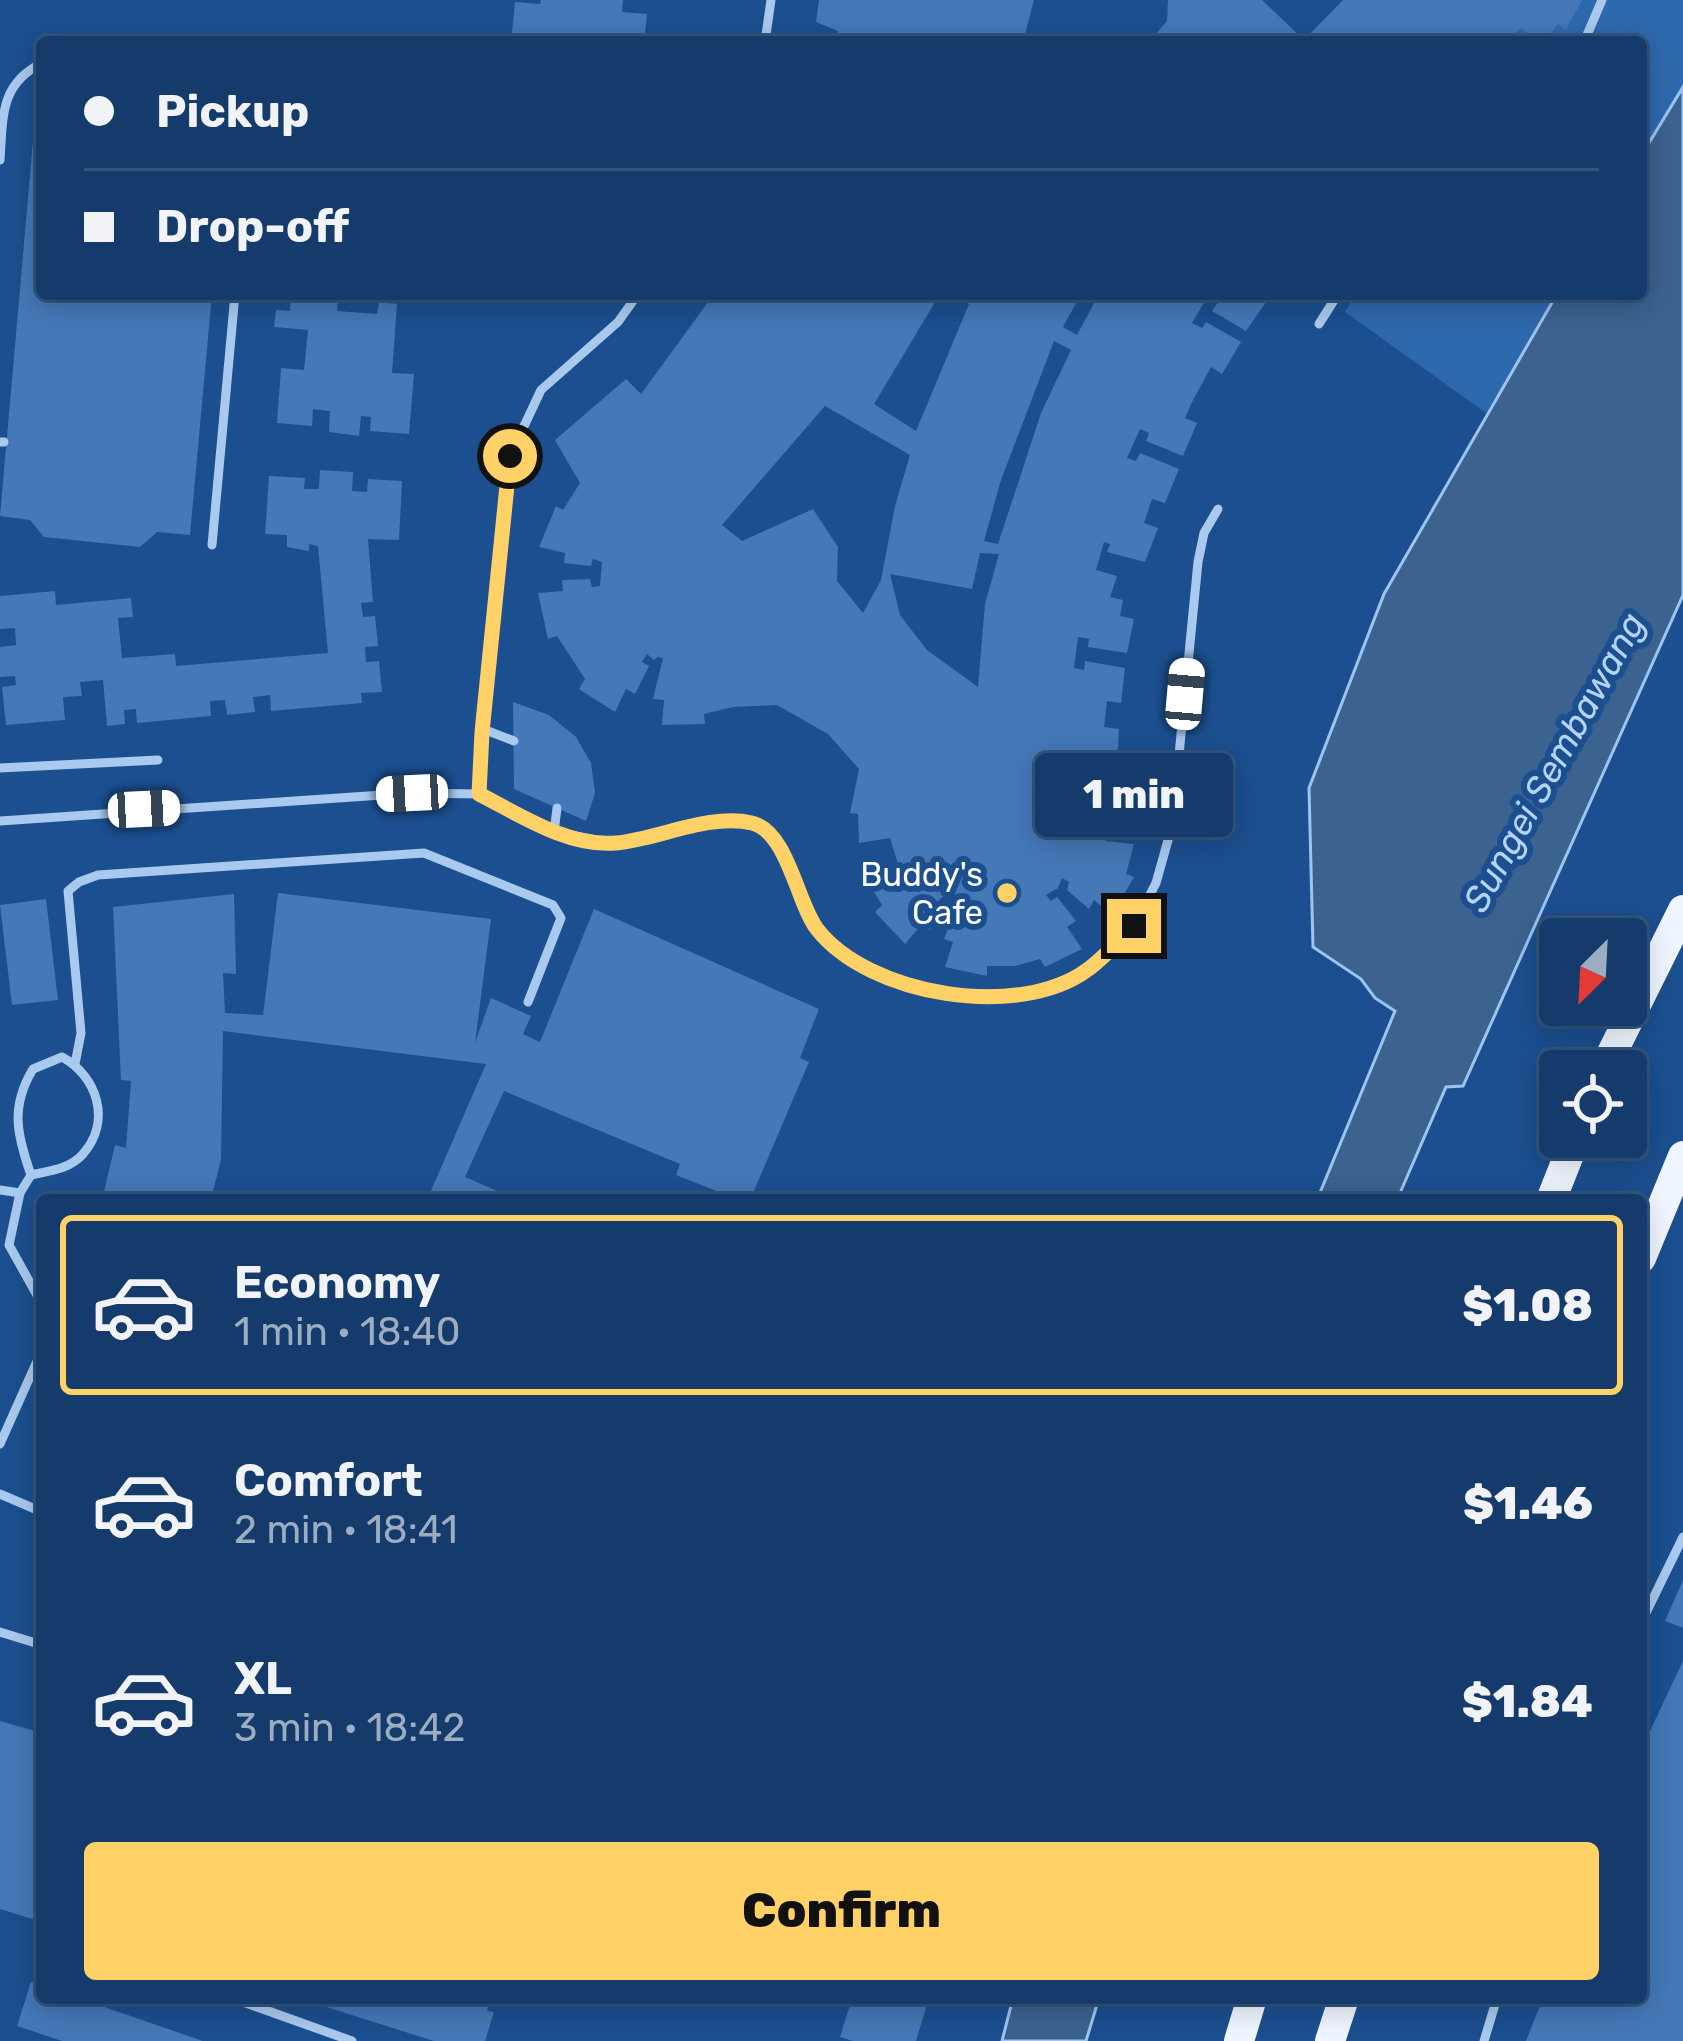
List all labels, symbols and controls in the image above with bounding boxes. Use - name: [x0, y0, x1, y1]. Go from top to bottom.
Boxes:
- text: Pickup: [156, 85, 309, 138]
- text: Drop-off: [156, 200, 349, 253]
- route start: [483, 429, 537, 483]
- water label: Sungei Sembawang: [1454, 605, 1654, 919]
- car: [1164, 657, 1206, 731]
- callout: 1 min: [1035, 752, 1233, 836]
- text: 1 min: [1083, 772, 1185, 818]
- car: [375, 773, 449, 813]
- car: [107, 789, 181, 829]
- place label: Buddy's Cafe: [860, 855, 983, 932]
- marker: Buddy's Cafe: [994, 880, 1020, 906]
- route end: [1107, 899, 1161, 953]
- north arrow: [1539, 918, 1647, 1026]
- map controls: [1539, 918, 1647, 1158]
- button: locate: [1539, 1050, 1647, 1158]
- icon: car: [90, 1251, 198, 1359]
- text: Economy: [234, 1256, 440, 1309]
- text: $1.08: [1462, 1279, 1593, 1332]
- text: 1 min · 18:40: [234, 1309, 460, 1355]
- icon: car: [90, 1449, 198, 1557]
- text: Comfort: [234, 1454, 423, 1507]
- text: $1.46: [1463, 1477, 1593, 1530]
- text: 2 min · 18:41: [234, 1507, 458, 1553]
- icon: car: [90, 1647, 198, 1755]
- text: XL: [234, 1652, 292, 1705]
- text: $1.84: [1462, 1675, 1593, 1728]
- text: 3 min · 18:42: [234, 1705, 465, 1751]
- button: Confirm: [84, 1842, 1599, 1980]

